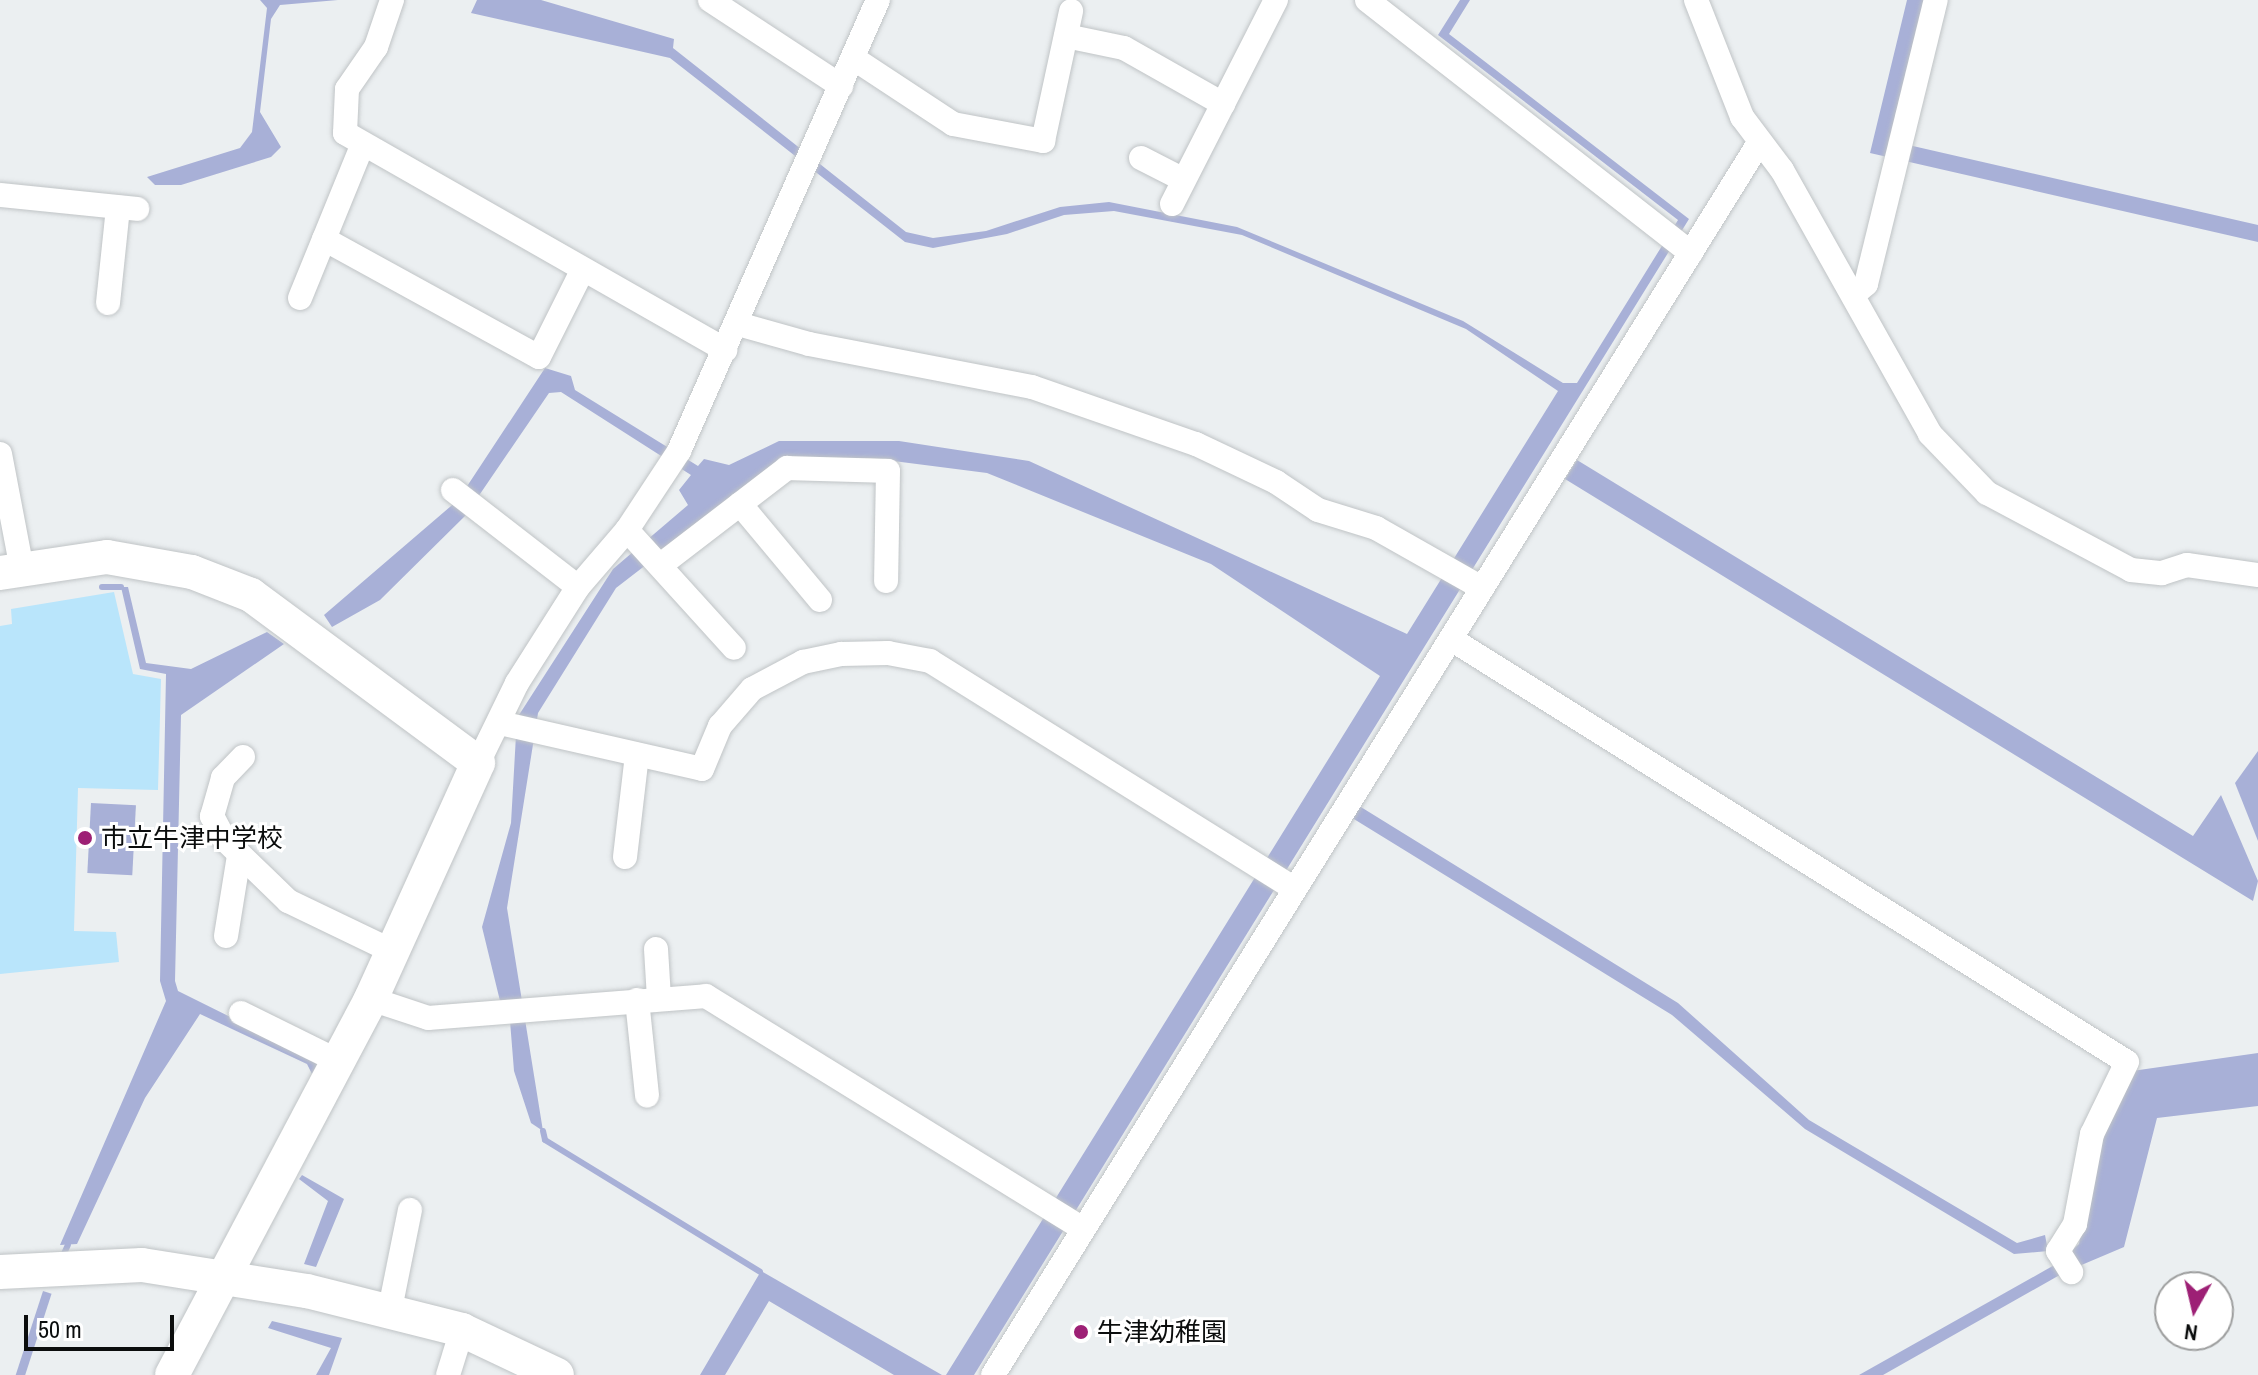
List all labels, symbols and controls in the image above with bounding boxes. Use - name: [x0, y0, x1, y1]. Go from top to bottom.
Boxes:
- place label: 市立牛津中学校: [101, 822, 283, 854]
- marker: 市立牛津中学校: [76, 829, 94, 847]
- north arrow: [2154, 1271, 2234, 1351]
- scale bar: [28, 1299, 178, 1349]
- text: 50 m: [38, 1313, 82, 1345]
- place label: 牛津幼稚園: [1097, 1316, 1227, 1348]
- text: N: [2182, 1317, 2199, 1349]
- marker: 牛津幼稚園: [1072, 1323, 1090, 1341]

